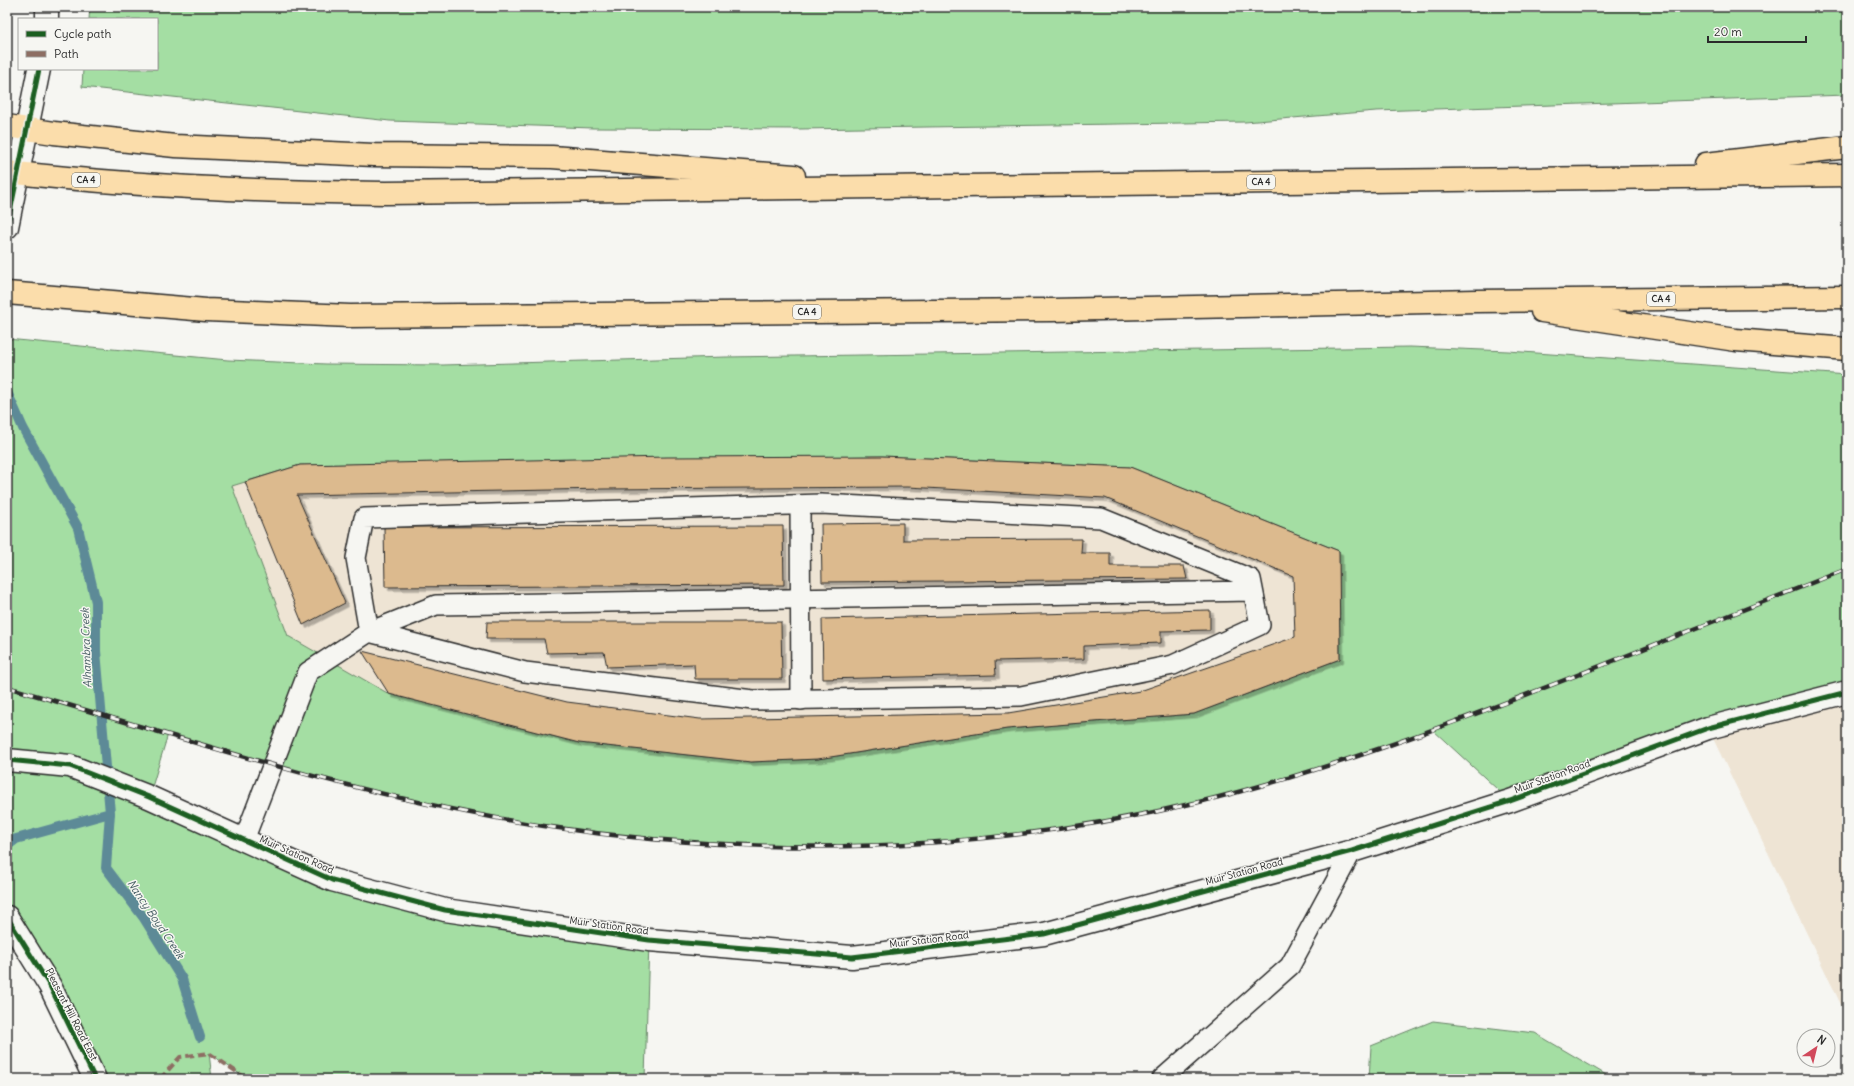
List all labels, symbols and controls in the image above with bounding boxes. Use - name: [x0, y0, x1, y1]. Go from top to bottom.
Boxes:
- legend: [18, 18, 158, 70]
- scale bar: [1708, 18, 1806, 44]
- text: 20 m: [1714, 24, 1742, 39]
- text: Cycle path: [54, 26, 111, 41]
- text: Path: [54, 46, 79, 61]
- road number: CA 4: [72, 173, 100, 187]
- road number: CA 4: [1247, 175, 1275, 189]
- road number: CA 4: [1647, 292, 1675, 306]
- road number: CA 4: [793, 305, 821, 319]
- water label: Alhambra Creek: [78, 606, 94, 688]
- street label: Muir Station Road: [1512, 757, 1592, 796]
- street label: Muir Station Road: [258, 832, 336, 877]
- street label: Muir Station Road: [1204, 855, 1285, 888]
- water label: Nancy Boyd Creek: [124, 877, 188, 962]
- street label: Muir Station Road: [568, 913, 650, 938]
- street label: Muir Station Road: [889, 928, 970, 951]
- street label: Pleasant Hill Road East: [42, 966, 101, 1063]
- north arrow: [1796, 1028, 1836, 1068]
- text: N: [1815, 1032, 1829, 1048]

